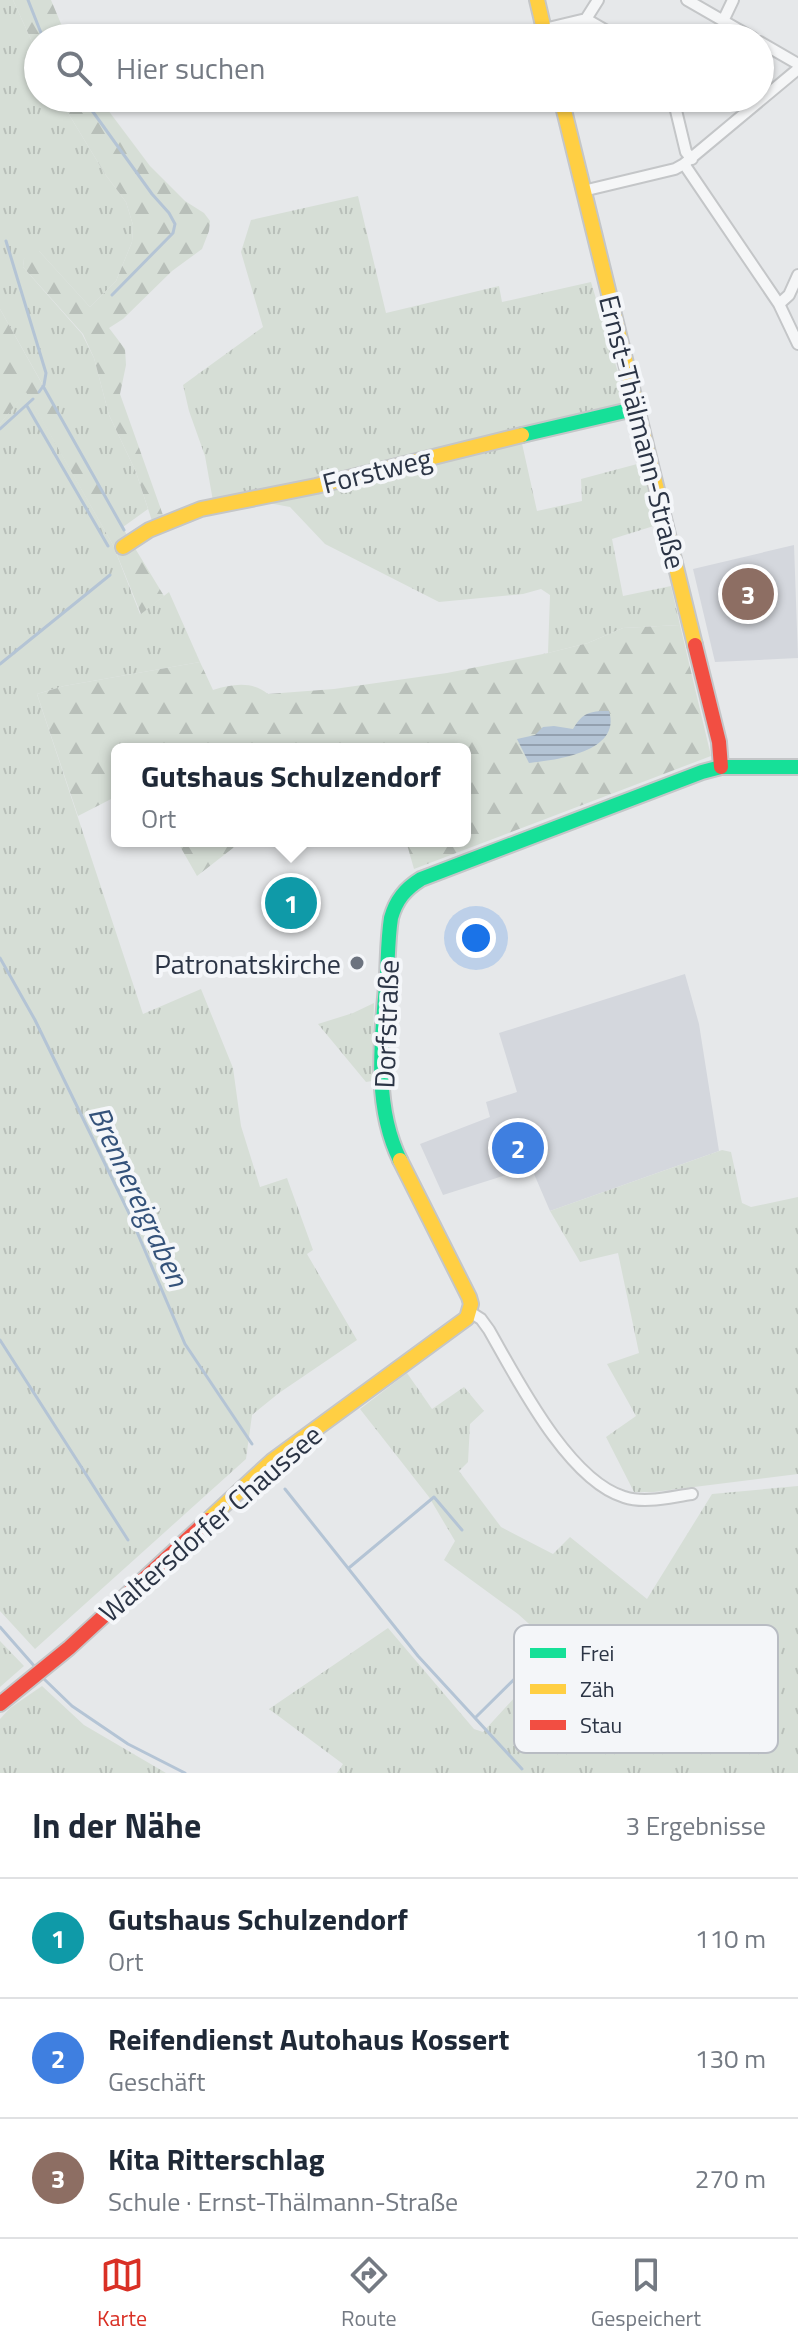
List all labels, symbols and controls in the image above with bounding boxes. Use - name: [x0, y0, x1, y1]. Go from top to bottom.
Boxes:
- search box: [24, 24, 774, 112]
- text: Hier suchen: [116, 45, 265, 91]
- icon: search: [52, 46, 96, 90]
- street label: Ernst-Thälmann-Straße: [588, 291, 698, 573]
- street label: Forstweg: [318, 436, 436, 504]
- pin: 3: [722, 564, 774, 624]
- popup: [111, 743, 471, 847]
- text: Gutshaus Schulzendorf: [141, 753, 441, 799]
- text: Ort: [141, 799, 176, 838]
- pin: 1: [265, 873, 317, 933]
- your location: [456, 918, 496, 958]
- place label: Patronatskirche: [154, 942, 341, 985]
- marker: Patronatskirche: [348, 954, 366, 972]
- street label: Dorfstraße: [362, 959, 410, 1089]
- water label: Brennereigraben: [77, 1098, 202, 1295]
- pin: 2: [492, 1118, 544, 1178]
- street label: Waltersdorfer Chaussee: [89, 1414, 331, 1632]
- legend: [514, 1625, 778, 1753]
- text: Frei: [580, 1636, 614, 1670]
- text: Zäh: [580, 1672, 615, 1706]
- text: Stau: [580, 1708, 622, 1742]
- text: In der Nähe: [32, 1799, 201, 1851]
- text: 3 Ergebnisse: [625, 1806, 766, 1845]
- text: Gutshaus Schulzendorf: [108, 1896, 408, 1942]
- text: 1: [51, 1919, 65, 1958]
- text: 110 m: [695, 1919, 766, 1958]
- text: Ort: [108, 1942, 143, 1981]
- text: Reifendienst Autohaus Kossert: [108, 2016, 509, 2062]
- text: 2: [51, 2039, 65, 2078]
- text: 130 m: [695, 2039, 766, 2078]
- text: Geschäft: [108, 2062, 205, 2101]
- text: Kita Ritterschlag: [108, 2136, 325, 2182]
- text: 3: [51, 2159, 65, 2198]
- text: 270 m: [695, 2159, 766, 2198]
- text: Schule · Ernst-Thälmann-Straße: [108, 2182, 458, 2221]
- tab: Karte: [97, 2253, 147, 2335]
- tab: Route: [341, 2253, 397, 2335]
- tab: Gespeichert: [591, 2253, 701, 2335]

